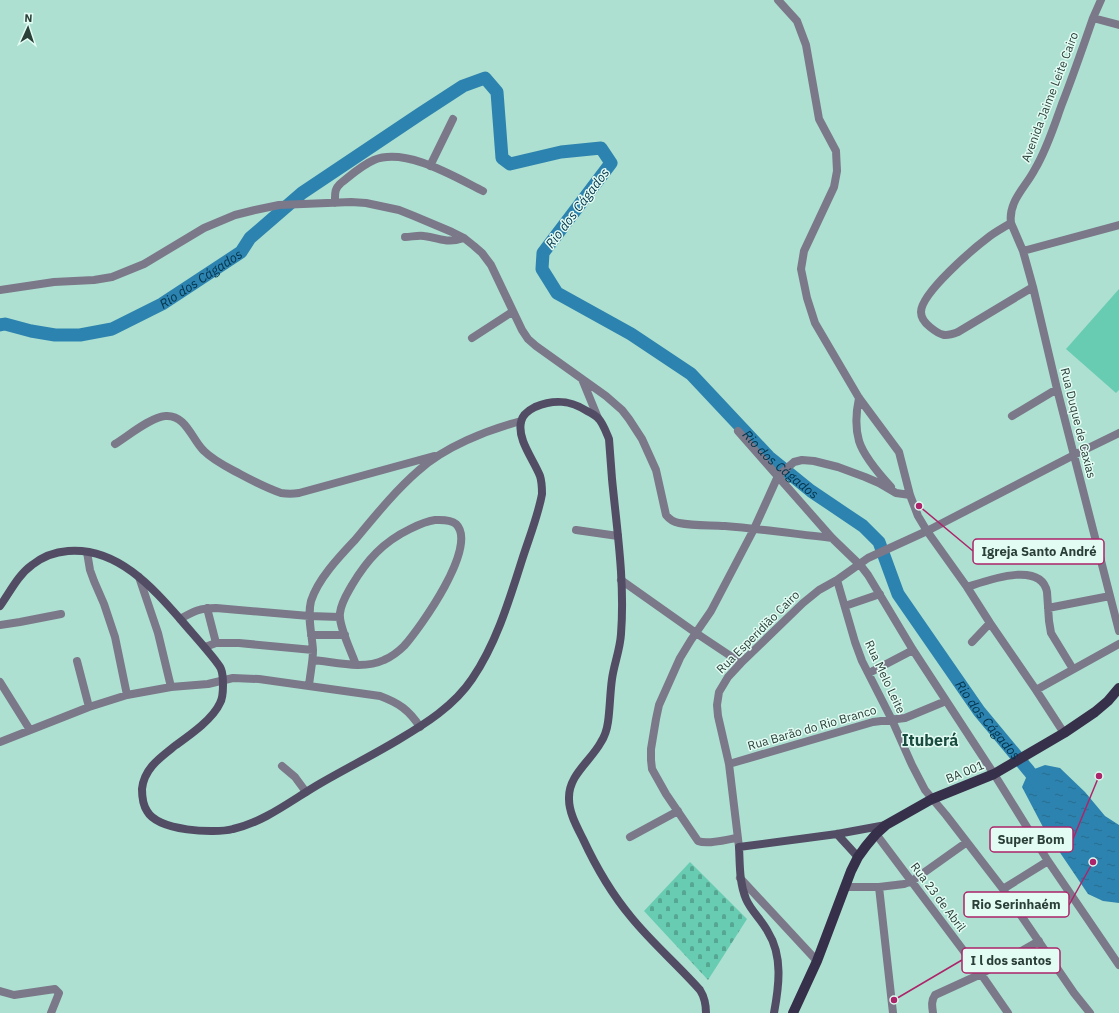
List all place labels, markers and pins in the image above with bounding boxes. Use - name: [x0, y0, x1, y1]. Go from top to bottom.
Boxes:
- callout: Igreja Santo André: [973, 539, 1104, 564]
- callout: Super Bom: [990, 827, 1073, 852]
- callout: Rio Serinhaém: [964, 892, 1069, 917]
- callout: I l dos santos: [962, 948, 1060, 973]

